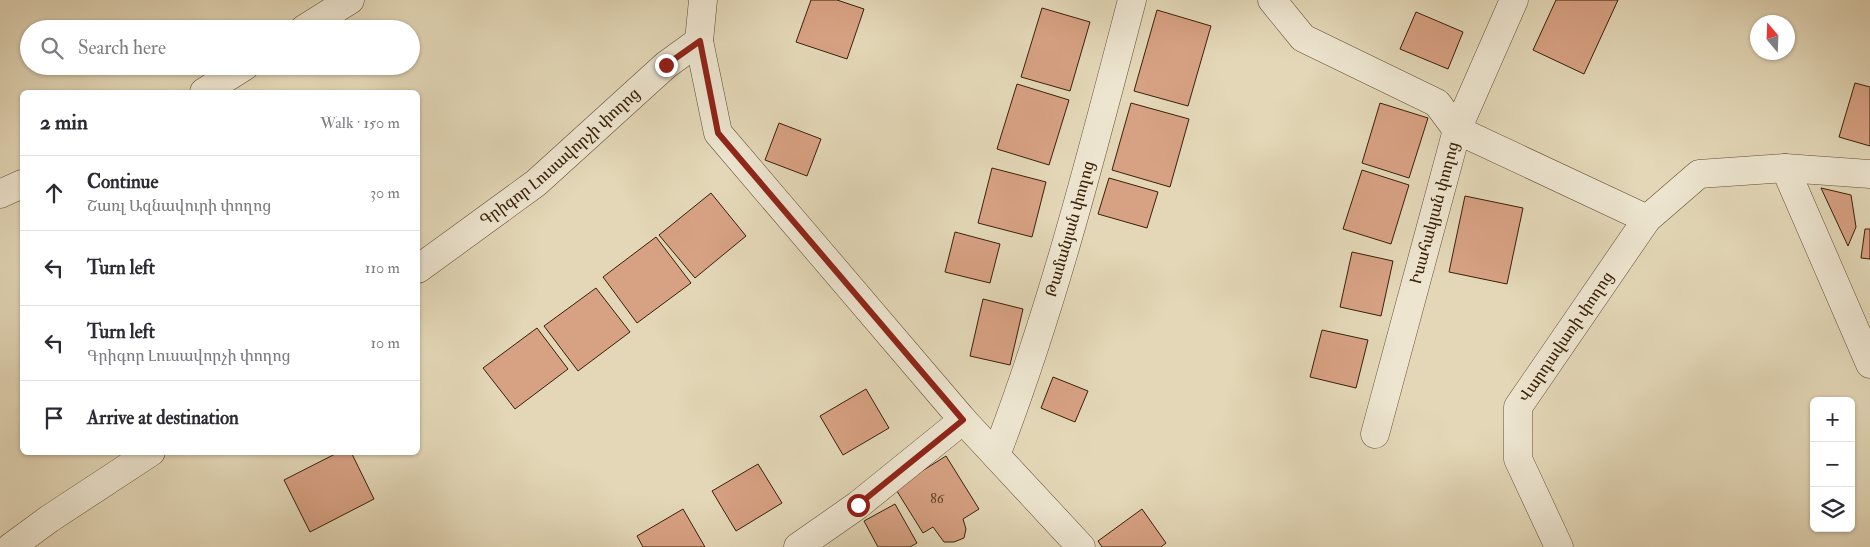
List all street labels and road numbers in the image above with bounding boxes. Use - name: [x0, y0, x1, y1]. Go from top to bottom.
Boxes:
- street label: Գրիգոր Լուսավորչի փողոց: [476, 84, 644, 230]
- street label: Իսահակյան փողոց: [1406, 139, 1463, 286]
- street label: Թամանյան փողոց: [1041, 159, 1099, 299]
- street label: Վարդավառի փողոց: [1514, 268, 1618, 406]

